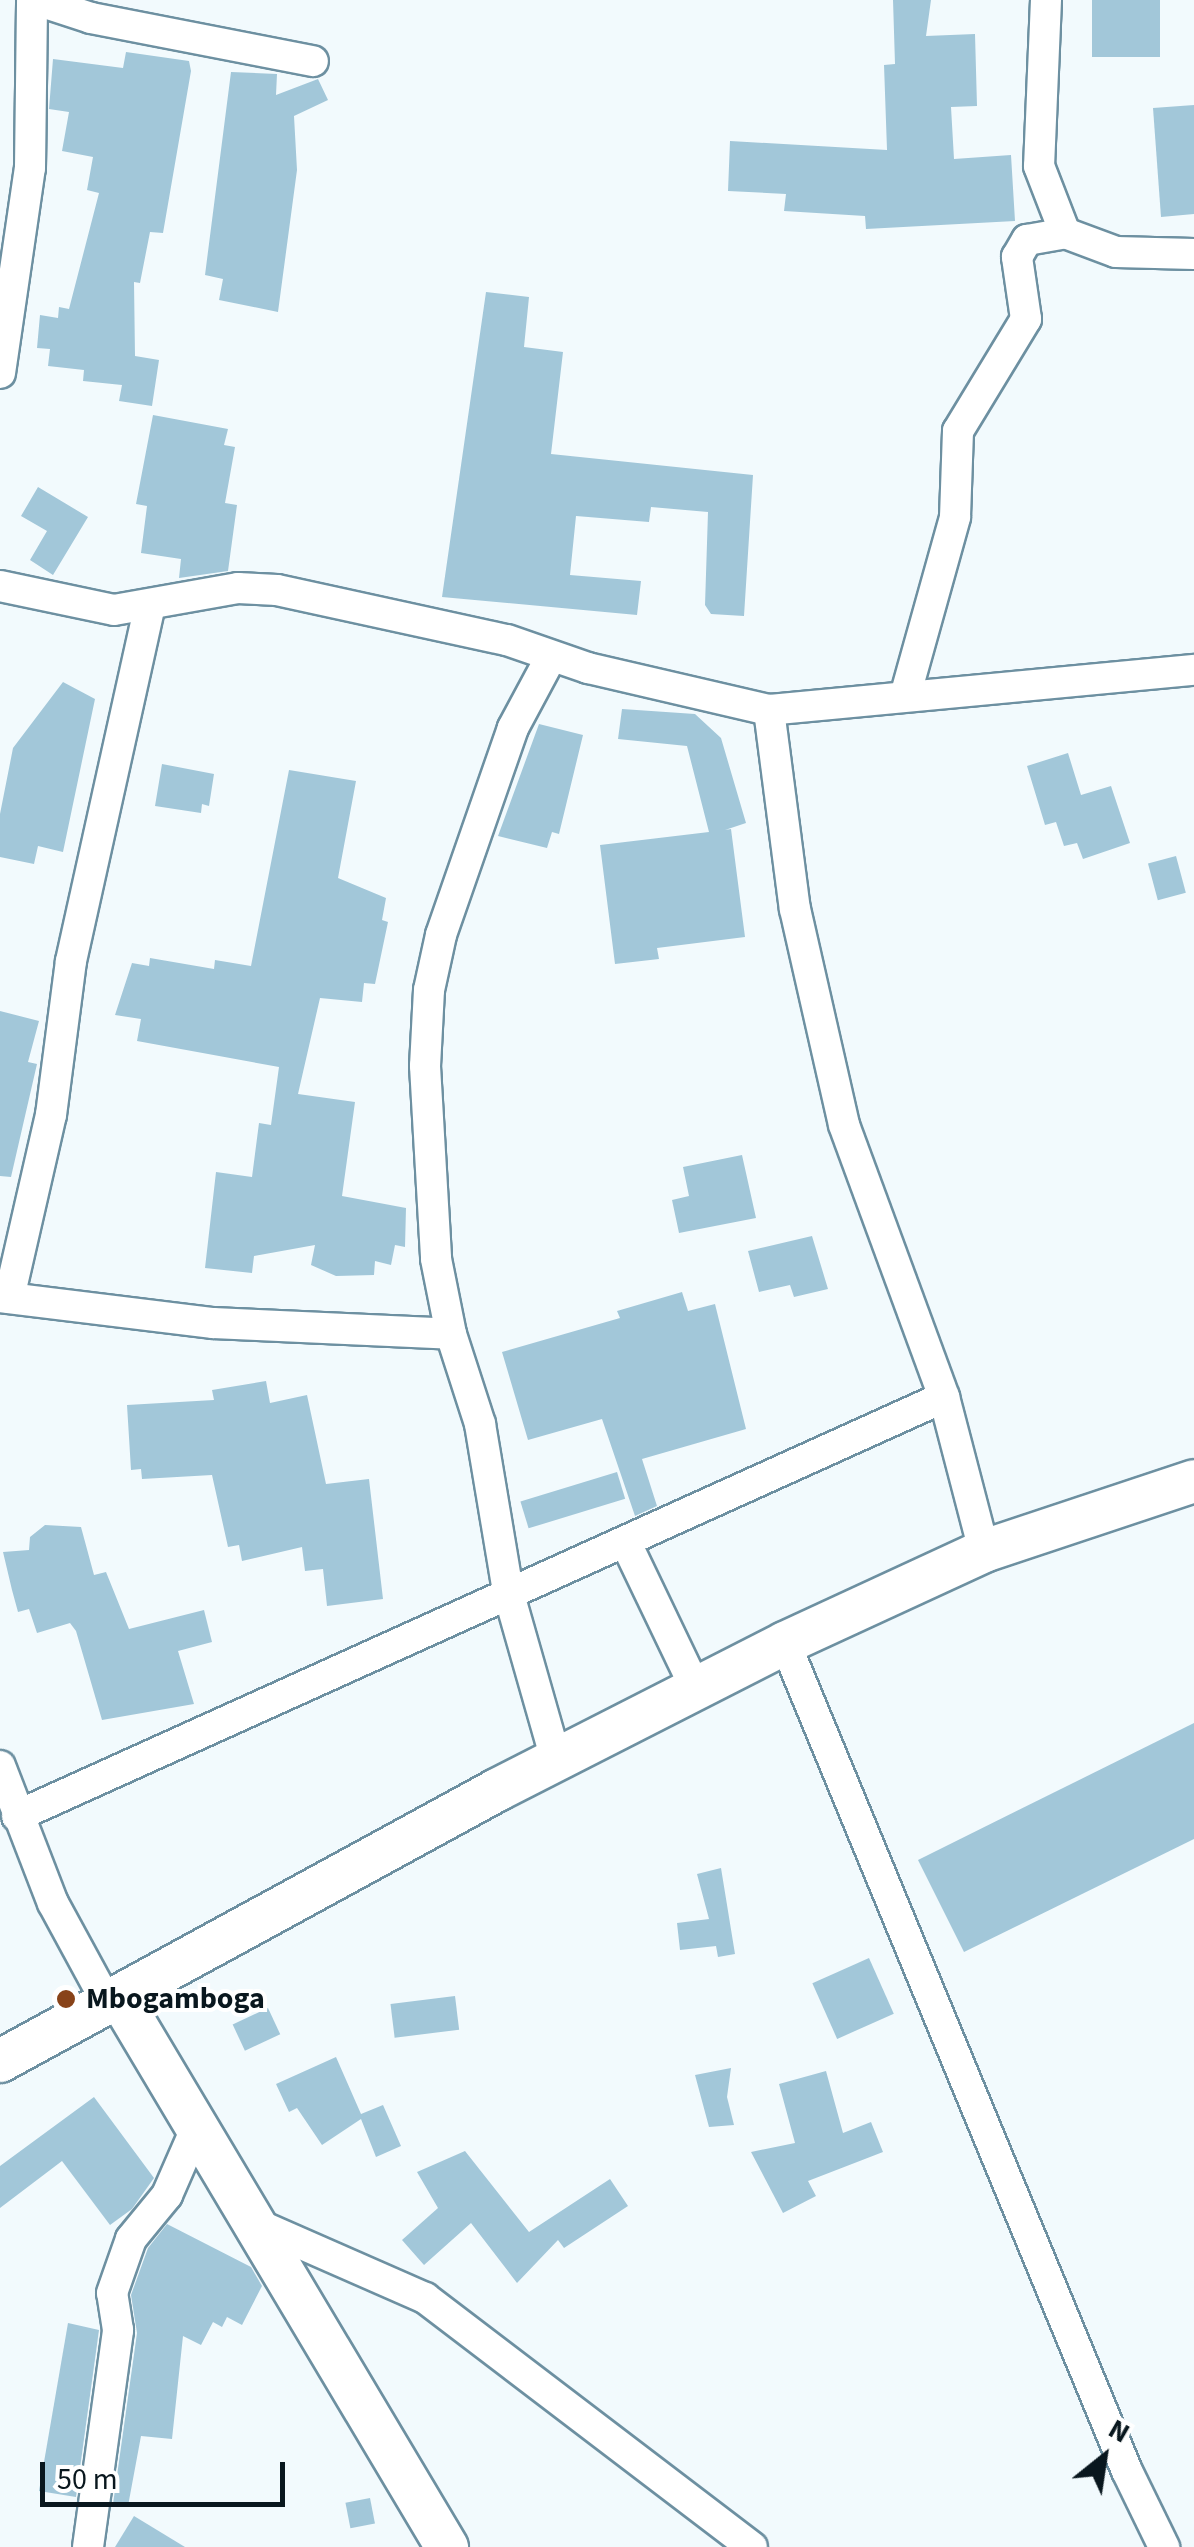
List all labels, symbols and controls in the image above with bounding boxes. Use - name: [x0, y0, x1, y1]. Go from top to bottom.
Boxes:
- place label: Mbogamboga: [86, 1981, 265, 2017]
- marker: Mbogamboga: [55, 1988, 77, 2010]
- north arrow: [1054, 2407, 1154, 2507]
- text: N: [1101, 2409, 1137, 2453]
- scale bar: [45, 2442, 290, 2504]
- text: 50 m: [57, 2458, 118, 2501]

